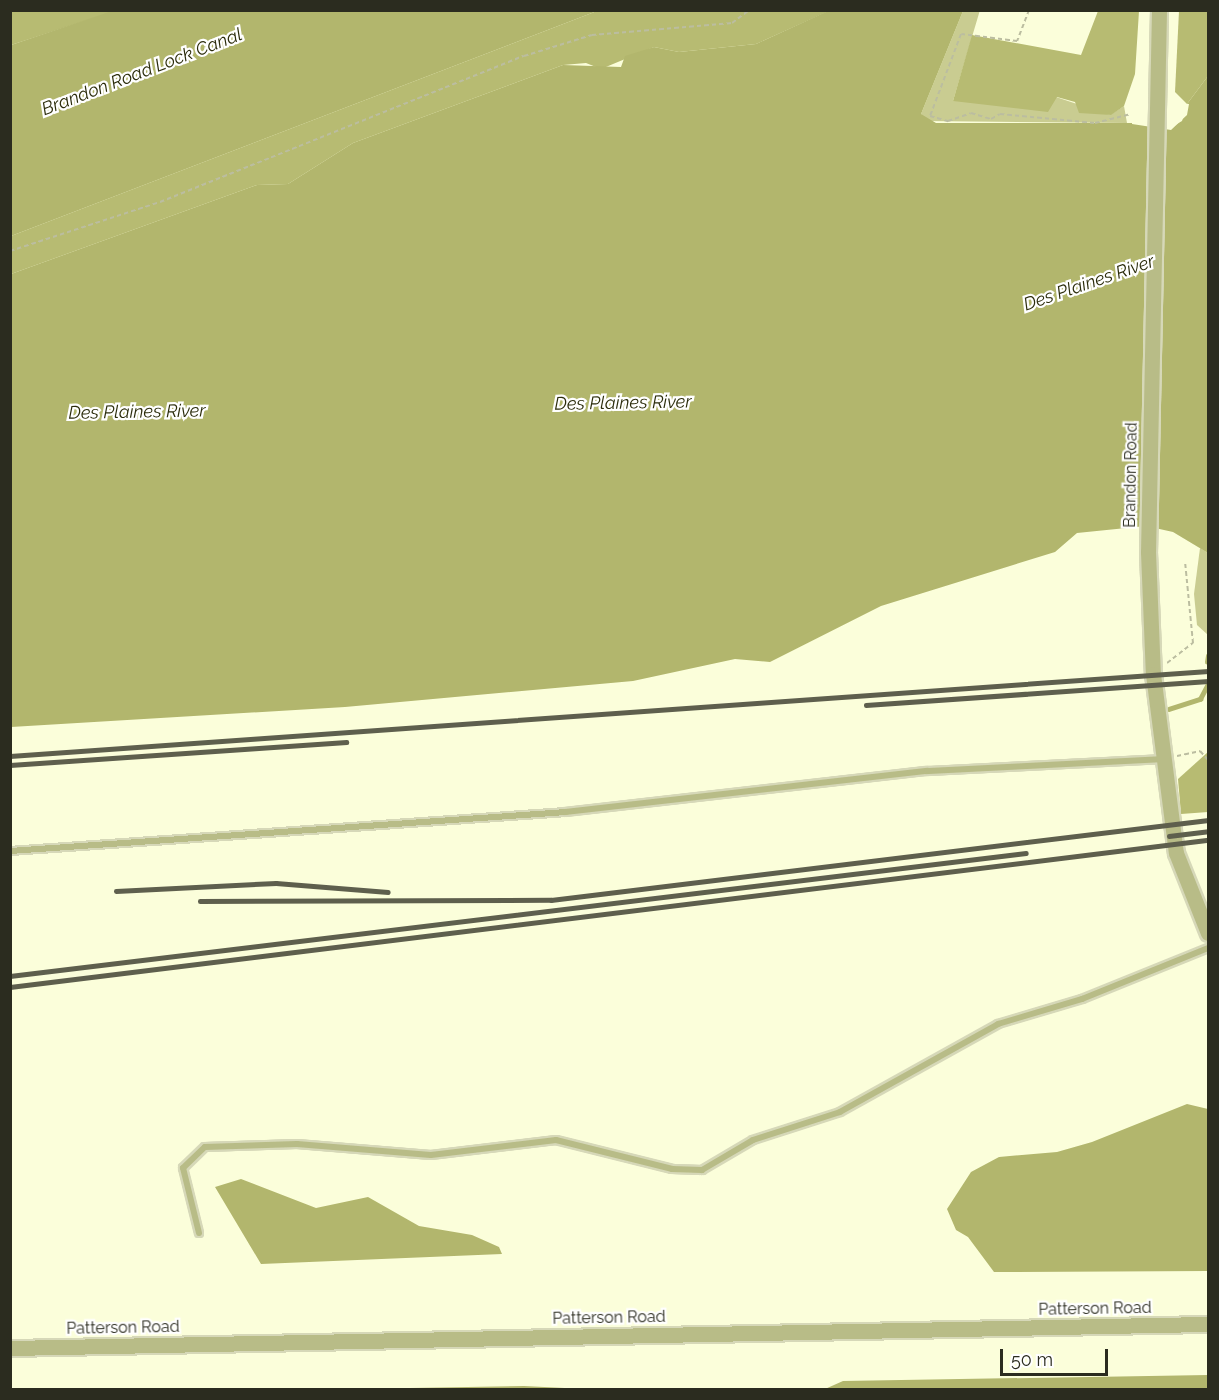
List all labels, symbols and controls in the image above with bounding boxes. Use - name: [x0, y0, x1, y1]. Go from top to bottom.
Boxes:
- water label: Brandon Road Lock Canal: [39, 24, 245, 120]
- water label: Des Plaines River: [1021, 250, 1157, 316]
- water label: Des Plaines River: [554, 391, 692, 415]
- water label: Des Plaines River: [68, 400, 206, 424]
- street label: Brandon Road: [1120, 422, 1142, 528]
- street label: Patterson Road: [1038, 1298, 1152, 1320]
- street label: Patterson Road: [552, 1307, 666, 1329]
- street label: Patterson Road: [66, 1317, 180, 1339]
- scale bar: [1003, 1337, 1111, 1375]
- text: 50 m: [1011, 1349, 1053, 1370]

